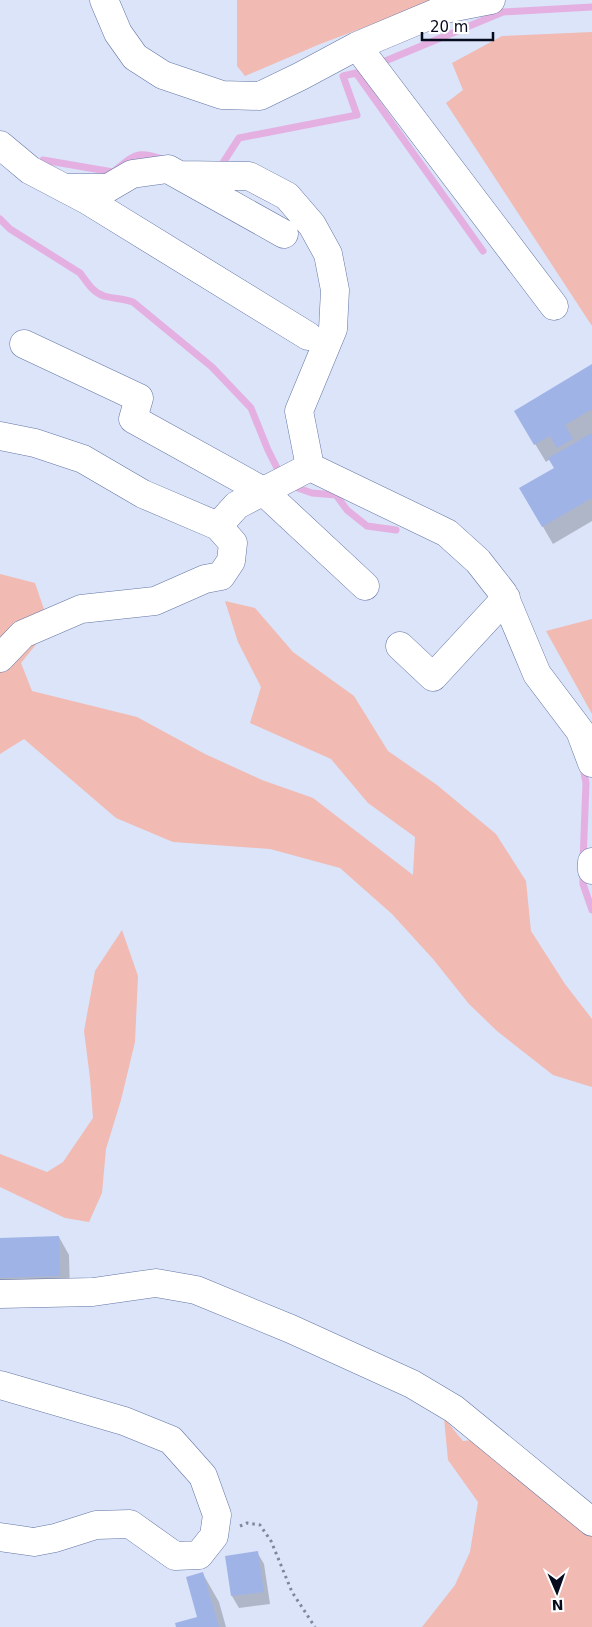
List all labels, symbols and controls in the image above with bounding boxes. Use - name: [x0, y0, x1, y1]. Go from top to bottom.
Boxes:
- scale bar: [422, 10, 493, 42]
- text: 20 m: [430, 18, 468, 36]
- north arrow: [532, 1567, 582, 1617]
- text: N: [551, 1597, 564, 1613]

